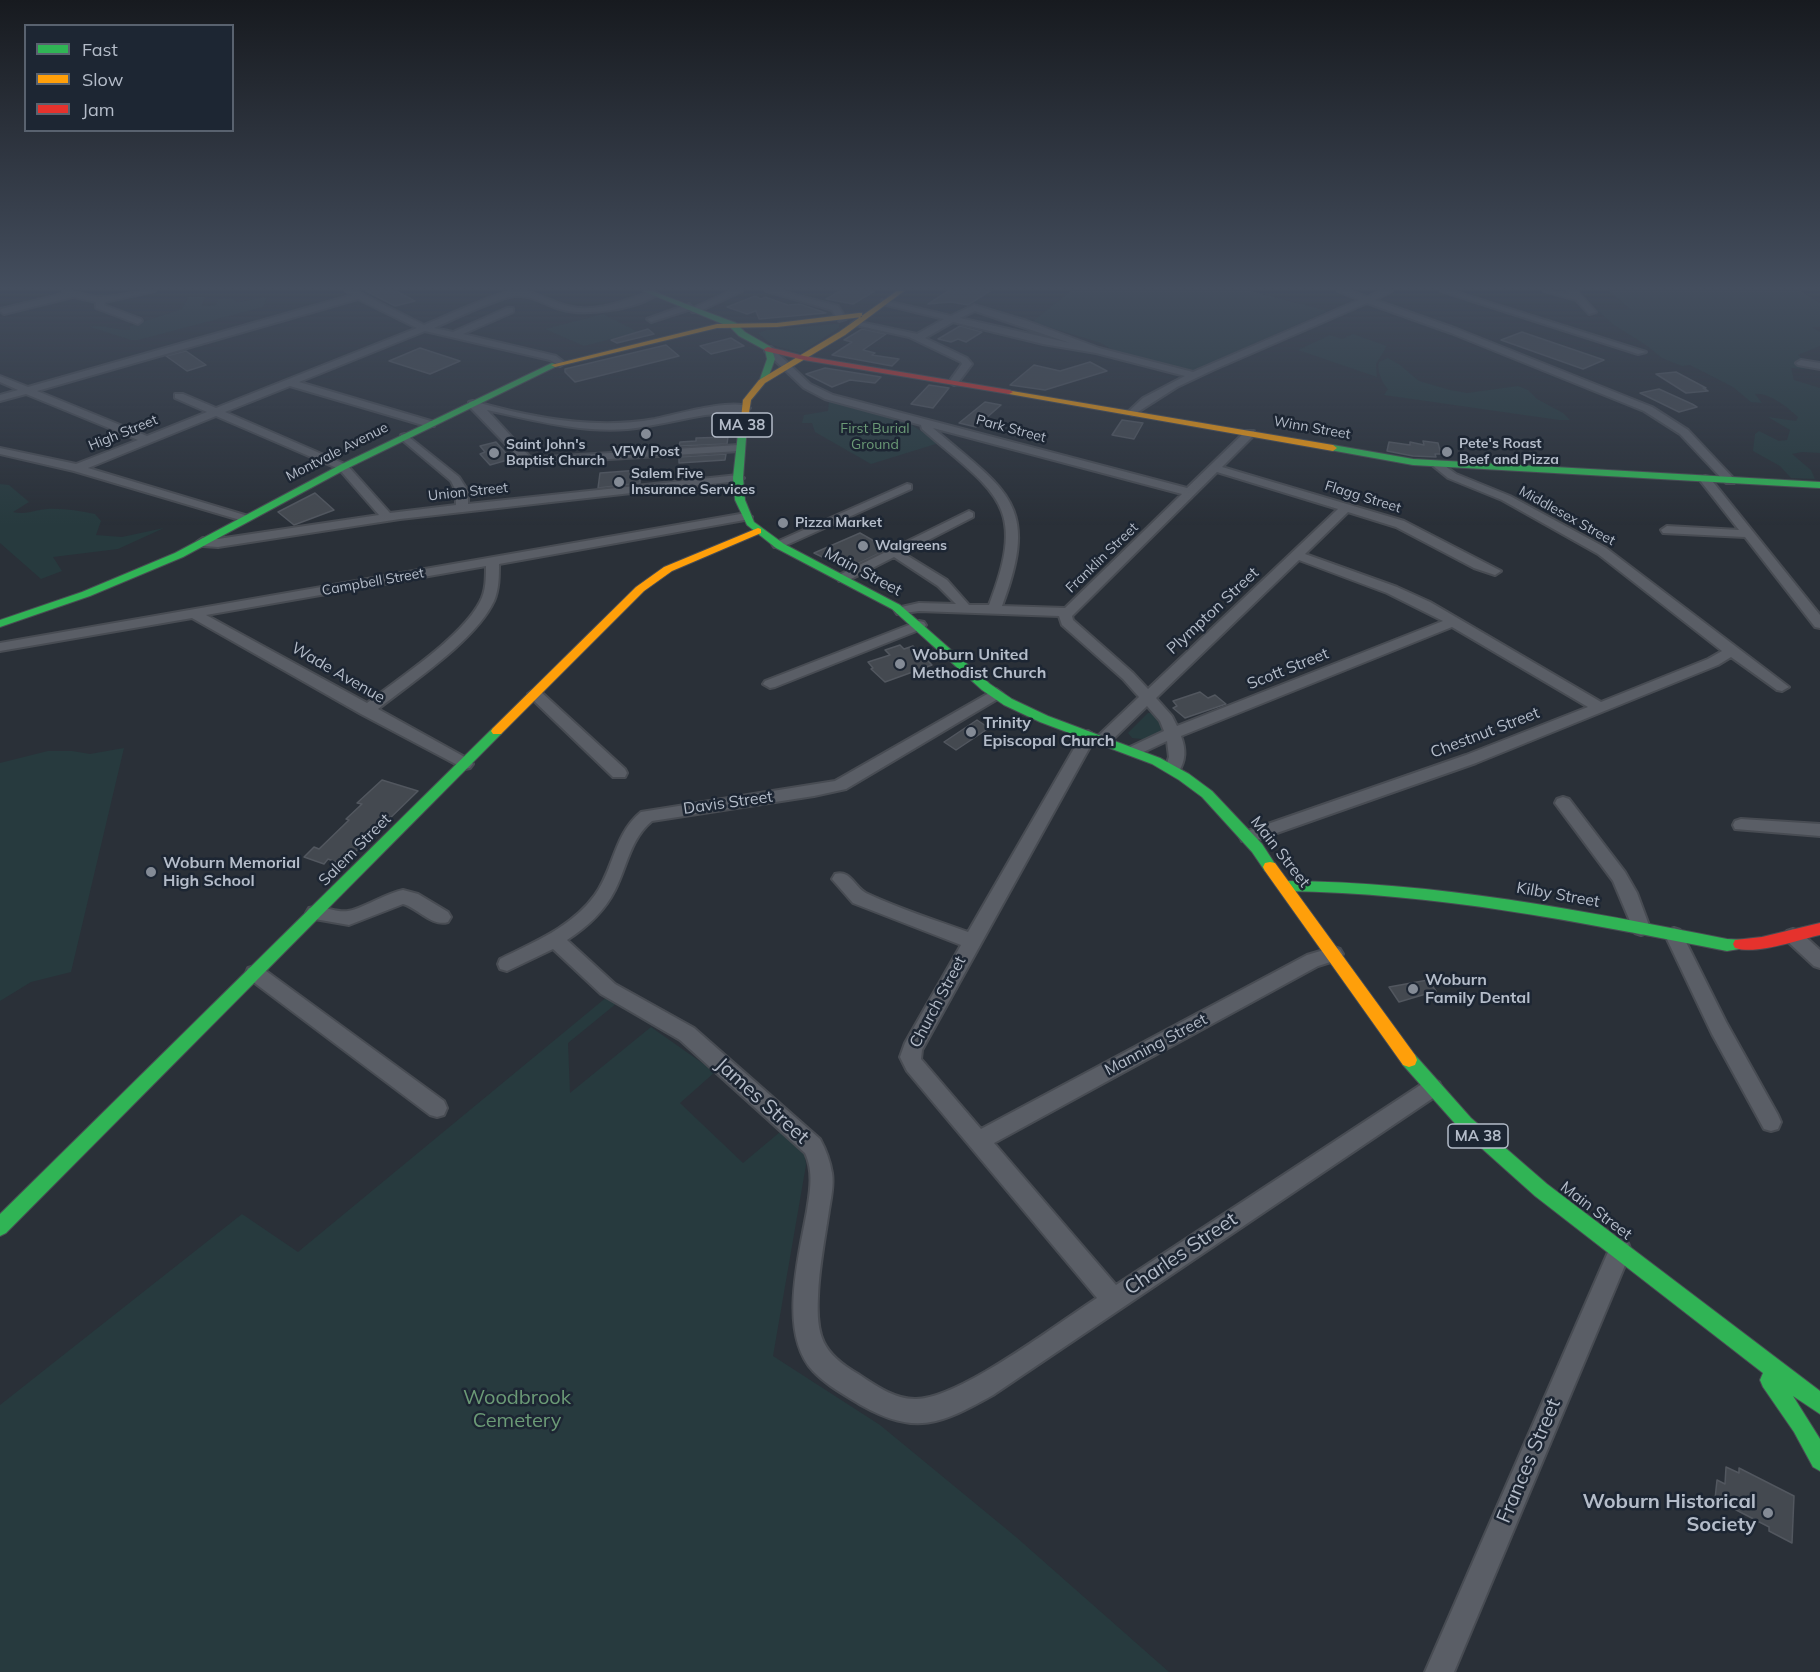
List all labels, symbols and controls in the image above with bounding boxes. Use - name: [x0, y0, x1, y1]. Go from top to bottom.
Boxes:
- legend: [24, 24, 234, 132]
- text: Fast: [82, 38, 118, 61]
- text: Slow: [82, 68, 123, 91]
- text: Jam: [82, 98, 115, 121]
- street label: High Street: [86, 412, 160, 454]
- street label: Park Street: [974, 412, 1048, 446]
- road number: MA 38: [712, 413, 772, 437]
- street label: Winn Street: [1272, 413, 1352, 443]
- street label: Montvale Avenue: [283, 419, 391, 485]
- park label: First Burial Ground: [840, 421, 910, 454]
- marker: VFW Post: [639, 427, 653, 441]
- place label: Pete's Roast Beef and Pizza: [1459, 436, 1559, 468]
- place label: Saint John's Baptist Church: [506, 437, 605, 470]
- place label: VFW Post: [612, 444, 680, 460]
- marker: Pete's Roast Beef and Pizza: [1440, 445, 1454, 459]
- marker: Saint John's Baptist Church: [487, 446, 501, 460]
- place label: Salem Five Insurance Services: [631, 466, 755, 498]
- marker: Salem Five Insurance Services: [612, 475, 626, 489]
- street label: Flagg Street: [1323, 477, 1403, 517]
- street label: Union Street: [427, 479, 509, 505]
- street label: Middlesex Street: [1516, 483, 1618, 549]
- place label: Pizza Market: [795, 515, 882, 531]
- marker: Pizza Market: [776, 516, 790, 530]
- street label: Franklin Street: [1062, 519, 1142, 597]
- place label: Walgreens: [875, 538, 947, 554]
- marker: Walgreens: [856, 539, 870, 553]
- street label: Main Street: [821, 544, 905, 600]
- street label: Plympton Street: [1163, 563, 1263, 659]
- street label: Campbell Street: [321, 565, 425, 599]
- street label: Wade Avenue: [288, 639, 388, 707]
- street label: Scott Street: [1244, 644, 1332, 694]
- place label: Woburn United Methodist Church: [912, 645, 1046, 683]
- marker: Woburn United Methodist Church: [893, 657, 907, 671]
- street label: Chestnut Street: [1428, 703, 1542, 763]
- place label: Trinity Episcopal Church: [983, 713, 1114, 751]
- marker: Trinity Episcopal Church: [964, 725, 978, 739]
- street label: Davis Street: [682, 787, 774, 819]
- street label: Salem Street: [315, 810, 395, 890]
- street label: Main Street: [1246, 813, 1314, 891]
- place label: Woburn Memorial High School: [163, 853, 300, 891]
- marker: Woburn Memorial High School: [144, 865, 158, 879]
- street label: Kilby Street: [1515, 878, 1601, 912]
- street label: Church Street: [906, 953, 970, 1051]
- place label: Woburn Family Dental: [1425, 970, 1530, 1008]
- marker: Woburn Family Dental: [1406, 982, 1420, 996]
- street label: Manning Street: [1101, 1010, 1211, 1080]
- street label: James Street: [710, 1053, 814, 1149]
- road number: MA 38: [1448, 1124, 1508, 1148]
- street label: Main Street: [1556, 1178, 1636, 1244]
- street label: Charles Street: [1120, 1207, 1242, 1301]
- park label: Woodbrook Cemetery: [463, 1386, 571, 1433]
- street label: Frances Street: [1492, 1395, 1566, 1527]
- place label: Woburn Historical Society: [1583, 1490, 1756, 1537]
- marker: Woburn Historical Society: [1761, 1506, 1775, 1520]

